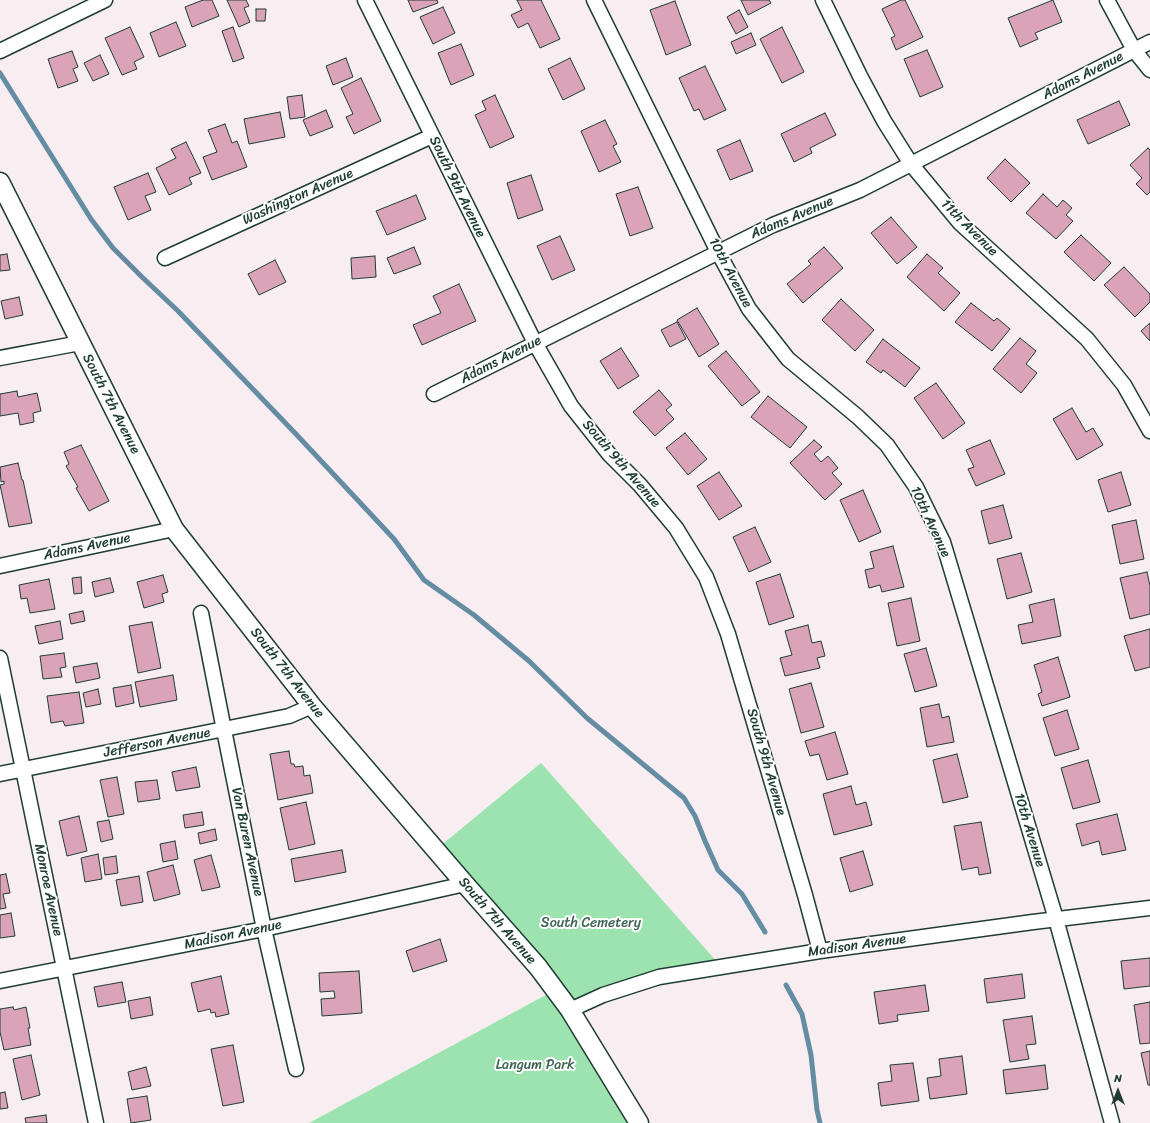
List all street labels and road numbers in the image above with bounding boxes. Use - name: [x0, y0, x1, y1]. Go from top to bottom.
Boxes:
- street label: Adams Avenue: [1040, 48, 1126, 104]
- street label: South 9th Avenue: [425, 133, 489, 241]
- street label: Washington Avenue: [240, 165, 356, 229]
- street label: Adams Avenue: [748, 193, 836, 243]
- street label: 11th Avenue: [937, 196, 1001, 260]
- street label: 10th Avenue: [705, 235, 755, 311]
- street label: Adams Avenue: [458, 332, 544, 388]
- street label: South 7th Avenue: [78, 351, 144, 457]
- street label: South 9th Avenue: [578, 417, 664, 511]
- street label: 10th Avenue: [906, 484, 954, 560]
- street label: Adams Avenue: [42, 530, 132, 564]
- street label: South 7th Avenue: [246, 624, 328, 722]
- street label: South 9th Avenue: [743, 706, 789, 818]
- street label: Jefferson Avenue: [102, 724, 212, 762]
- street label: Van Buren Avenue: [227, 786, 267, 898]
- street label: 10th Avenue: [1010, 791, 1048, 869]
- street label: Monroe Avenue: [30, 842, 66, 938]
- street label: South 7th Avenue: [454, 874, 540, 968]
- street label: Madison Avenue: [183, 916, 283, 954]
- street label: Madison Avenue: [807, 931, 907, 961]

